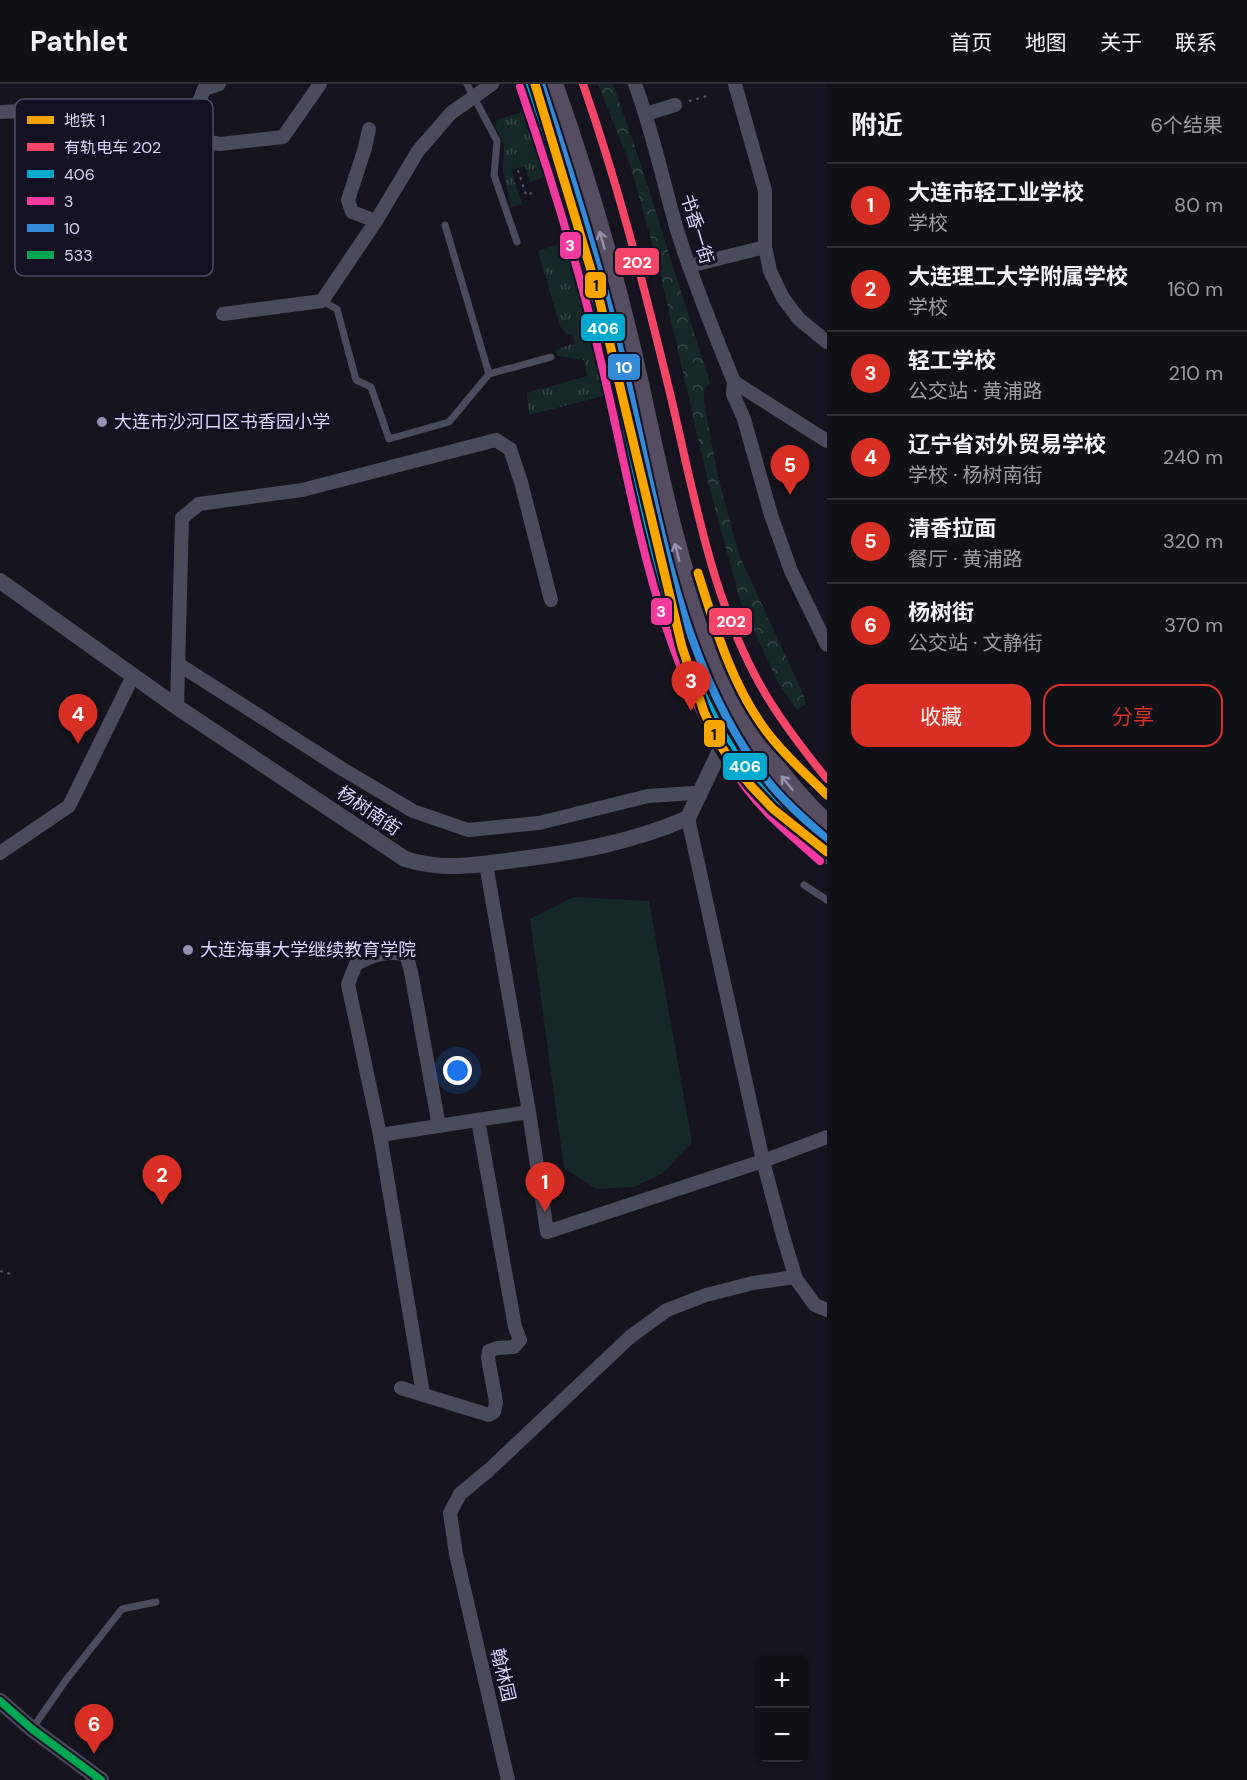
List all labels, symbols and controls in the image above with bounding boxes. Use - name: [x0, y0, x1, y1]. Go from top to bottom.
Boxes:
- text: Pathlet: [30, 23, 128, 60]
- text: 首页: [950, 29, 992, 57]
- text: 地图: [1025, 29, 1067, 57]
- text: 关于: [1100, 29, 1142, 57]
- text: 联系: [1175, 29, 1217, 57]
- legend: [15, 99, 213, 276]
- text: 附近: [851, 108, 903, 142]
- text: 地铁 1: [64, 110, 105, 131]
- text: 6个结果: [1150, 112, 1223, 138]
- text: 有轨电车 202: [64, 137, 161, 158]
- text: 406: [64, 164, 95, 185]
- text: 大连市轻工业学校: [908, 178, 1084, 207]
- text: 3: [64, 191, 73, 212]
- street label: 书香一街: [675, 191, 719, 267]
- text: 1: [867, 192, 874, 218]
- text: 80 m: [1174, 192, 1223, 218]
- text: 学校: [908, 210, 948, 236]
- text: 10: [64, 218, 80, 239]
- line badge: 3: [559, 231, 582, 260]
- one-way arrow: [596, 231, 607, 250]
- text: 3: [565, 235, 575, 256]
- text: 533: [64, 245, 93, 266]
- line badge: 202: [614, 247, 660, 276]
- text: 202: [622, 252, 652, 273]
- text: 大连理工大学附属学校: [908, 262, 1128, 291]
- line badge: 1: [584, 271, 607, 299]
- text: 1: [593, 275, 599, 296]
- text: 2: [865, 276, 876, 302]
- text: 160 m: [1167, 276, 1223, 302]
- text: 学校: [908, 294, 948, 320]
- line badge: 406: [580, 313, 626, 342]
- text: 406: [587, 318, 619, 339]
- text: 轻工学校: [908, 346, 996, 375]
- line badge: 10: [607, 353, 641, 381]
- text: 10: [615, 357, 633, 378]
- text: 3: [864, 360, 877, 386]
- text: 210 m: [1168, 360, 1223, 386]
- text: 公交站 · 黄浦路: [908, 378, 1043, 404]
- place label: 大连市沙河口区书香园小学: [114, 410, 330, 434]
- marker: 大连市沙河口区书香园小学: [95, 415, 109, 429]
- text: 辽宁省对外贸易学校: [908, 430, 1106, 459]
- text: 4: [864, 444, 877, 470]
- text: 240 m: [1163, 444, 1223, 470]
- pin: 5: [770, 446, 810, 495]
- text: 学校 · 杨树南街: [908, 462, 1043, 488]
- text: 清香拉面: [908, 514, 996, 543]
- text: 5: [864, 528, 877, 554]
- text: 320 m: [1163, 528, 1223, 554]
- one-way arrow: [671, 543, 683, 562]
- text: 餐厅 · 黄浦路: [908, 546, 1023, 572]
- line badge: 3: [650, 597, 673, 626]
- text: 杨树街: [908, 598, 974, 627]
- text: 3: [656, 601, 666, 622]
- line badge: 202: [708, 607, 753, 636]
- text: 202: [716, 611, 746, 632]
- text: 6: [864, 612, 877, 638]
- text: 370 m: [1164, 612, 1223, 638]
- text: 公交站 · 文静街: [908, 630, 1043, 656]
- pin: 3: [672, 662, 710, 711]
- button: 收藏: [851, 684, 1031, 747]
- button: 分享: [1043, 684, 1223, 747]
- pin: 4: [58, 694, 98, 744]
- line badge: 1: [703, 719, 726, 748]
- text: 1: [711, 724, 717, 745]
- line badge: 406: [722, 752, 768, 781]
- text: 406: [729, 756, 761, 777]
- one-way arrow: [780, 776, 793, 792]
- street label: 杨树南街: [332, 781, 406, 841]
- place label: 大连海事大学继续教育学院: [200, 938, 416, 962]
- marker: 大连海事大学继续教育学院: [181, 943, 195, 957]
- your location: [443, 1056, 472, 1085]
- pin: 2: [142, 1156, 182, 1205]
- pin: 1: [526, 1162, 564, 1212]
- street label: 翰林园: [485, 1646, 521, 1704]
- map controls: [755, 1654, 809, 1762]
- button: +: [755, 1654, 809, 1708]
- pin: 6: [74, 1704, 113, 1754]
- button: −: [755, 1708, 809, 1762]

